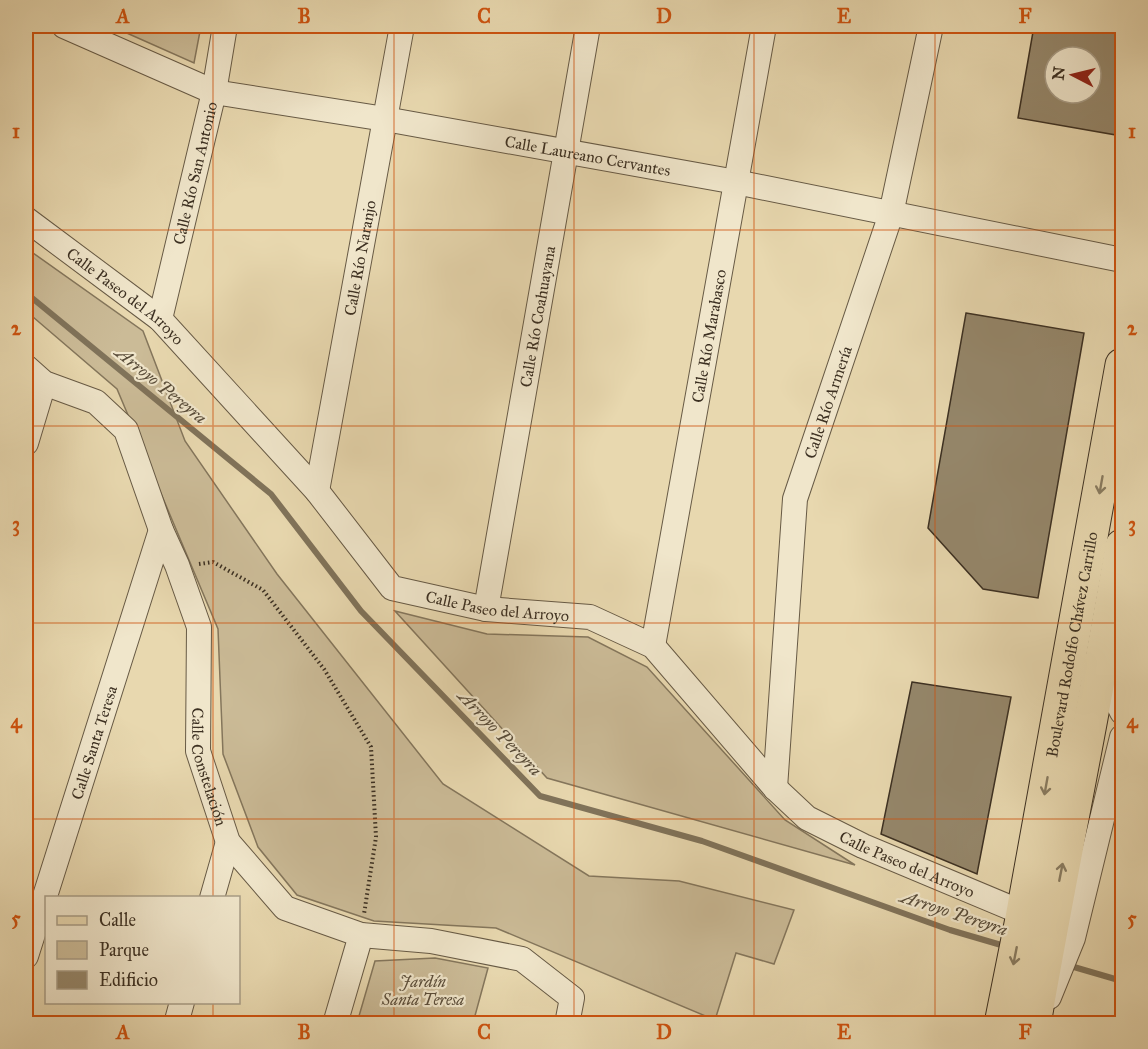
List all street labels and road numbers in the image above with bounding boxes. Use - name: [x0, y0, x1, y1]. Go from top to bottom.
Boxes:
- street label: Calle Río San Antonio: [169, 100, 221, 246]
- street label: Calle Laureano Cervantes: [503, 131, 672, 180]
- street label: Calle Río Naranjo: [340, 199, 379, 317]
- street label: Calle Paseo del Arroyo: [63, 243, 188, 349]
- street label: Calle Río Coahuayana: [516, 244, 559, 389]
- street label: Calle Río Marabasco: [687, 268, 730, 404]
- street label: Calle Río Armería: [800, 343, 856, 461]
- street label: Boulevard Rodolfo Chávez Carrillo: [1042, 530, 1101, 759]
- street label: Calle Paseo del Arroyo: [424, 586, 570, 625]
- street label: Calle Santa Teresa: [67, 683, 121, 802]
- street label: Calle Constelación: [188, 708, 232, 828]
- street label: Calle Paseo del Arroyo: [837, 826, 977, 901]

